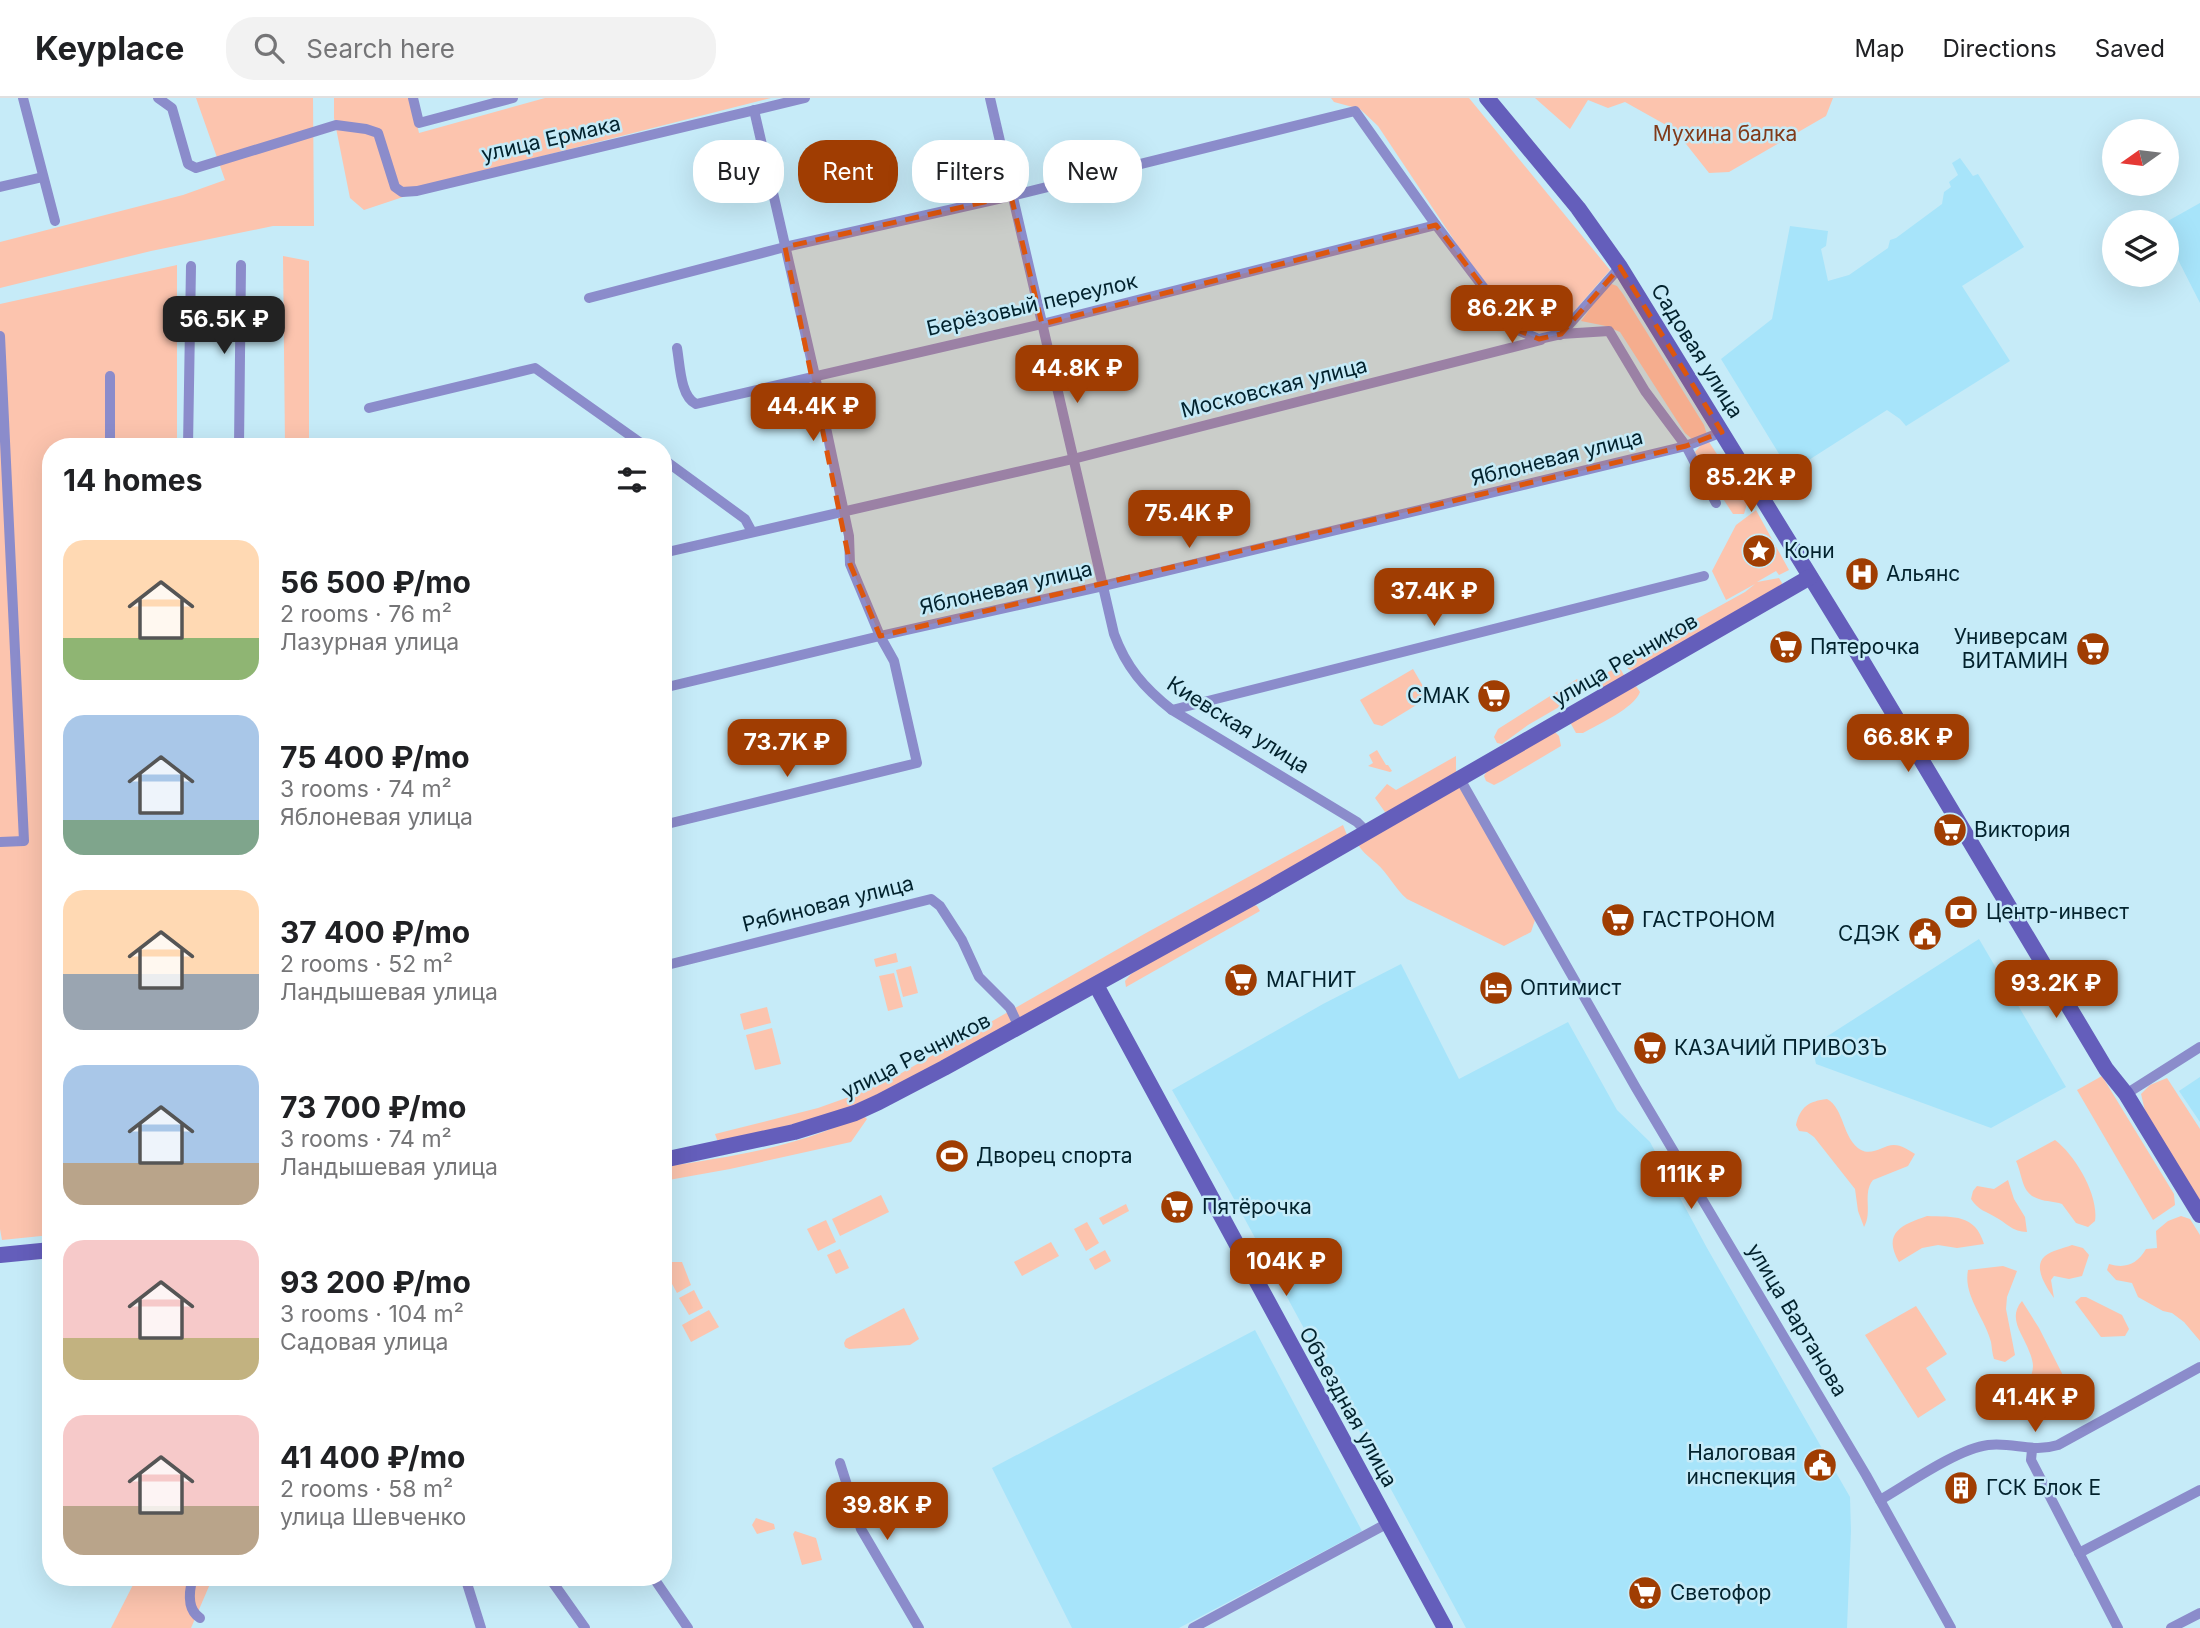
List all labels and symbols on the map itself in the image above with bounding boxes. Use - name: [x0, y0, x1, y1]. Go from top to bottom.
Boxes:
- street label: улица Ермака: [479, 110, 623, 167]
- north arrow: [2102, 119, 2179, 196]
- park label: Мухина балка: [1653, 121, 1797, 146]
- street label: Берёзовый переулок: [924, 268, 1140, 341]
- street label: Садовая улица: [1646, 279, 1749, 423]
- pin: 86.2K ₽: [1447, 286, 1577, 345]
- pin: 56.5K ₽: [159, 296, 289, 356]
- pin: 44.8K ₽: [1012, 345, 1142, 405]
- street label: Московская улица: [1178, 352, 1370, 423]
- pin: 44.4K ₽: [748, 384, 878, 443]
- street label: Яблоневая улица: [1468, 424, 1645, 491]
- pin: 85.2K ₽: [1686, 454, 1816, 514]
- pin: 75.4K ₽: [1124, 490, 1254, 550]
- place icon: Кони: [1740, 532, 1778, 570]
- place label: Кони: [1784, 538, 1835, 563]
- hospital icon: Альянс: [1843, 555, 1881, 593]
- street label: Яблоневая улица: [917, 556, 1095, 620]
- place label: Альянс: [1886, 561, 1960, 586]
- pin: 37.4K ₽: [1369, 568, 1499, 628]
- street label: улица Речников: [1548, 608, 1702, 711]
- place label: Универсам ВИТАМИН: [1954, 624, 2068, 673]
- supermarket icon: Пятерочка: [1767, 628, 1805, 666]
- supermarket icon: Универсам ВИТАМИН: [2074, 630, 2112, 668]
- place label: Пятерочка: [1810, 634, 1920, 659]
- street label: Киевская улица: [1163, 671, 1314, 778]
- supermarket icon: СМАК: [1475, 677, 1513, 715]
- place label: СМАК: [1407, 683, 1470, 708]
- pin: 66.8K ₽: [1843, 714, 1973, 774]
- pin: 73.7K ₽: [722, 720, 852, 779]
- supermarket icon: Виктория: [1931, 811, 1969, 849]
- place label: Виктория: [1974, 817, 2070, 842]
- street label: Рябиновая улица: [740, 870, 916, 937]
- bank icon: Центр-инвест: [1942, 893, 1980, 931]
- place label: Центр-инвест: [1986, 899, 2129, 924]
- supermarket icon: ГАСТРОНОМ: [1599, 901, 1637, 939]
- place label: ГАСТРОНОМ: [1642, 907, 1775, 932]
- public building icon: СДЭК: [1906, 915, 1944, 953]
- place label: СДЭК: [1838, 921, 1900, 946]
- pin: 93.2K ₽: [1991, 960, 2121, 1020]
- supermarket icon: МАГНИТ: [1222, 961, 1260, 999]
- place label: МАГНИТ: [1266, 967, 1357, 992]
- hotel icon: Оптимист: [1477, 969, 1515, 1007]
- place label: Оптимист: [1520, 975, 1622, 1000]
- street label: улица Речников: [837, 1007, 994, 1104]
- supermarket icon: КАЗАЧИЙ ПРИВОЗЪ: [1631, 1029, 1669, 1067]
- place label: КАЗАЧИЙ ПРИВОЗЪ: [1674, 1034, 1887, 1060]
- sports icon: Дворец спорта: [933, 1137, 971, 1175]
- place label: Дворец спорта: [976, 1143, 1133, 1168]
- pin: 111K ₽: [1634, 1152, 1748, 1211]
- supermarket icon: Пятёрочка: [1158, 1188, 1196, 1226]
- place label: Пятёрочка: [1202, 1194, 1312, 1219]
- pin: 104K ₽: [1229, 1238, 1343, 1298]
- street label: улица Вартанова: [1742, 1239, 1853, 1401]
- street label: Объездная улица: [1294, 1322, 1403, 1491]
- pin: 41.4K ₽: [1970, 1374, 2100, 1434]
- place label: Налоговая инспекция: [1687, 1440, 1796, 1489]
- public building icon: Налоговая инспекция: [1801, 1446, 1839, 1484]
- building icon: ГСК Блок Е: [1942, 1469, 1980, 1507]
- place label: ГСК Блок Е: [1986, 1475, 2101, 1500]
- pin: 39.8K ₽: [822, 1482, 952, 1542]
- supermarket icon: Светофор: [1626, 1574, 1664, 1612]
- place label: Светофор: [1670, 1580, 1771, 1605]

